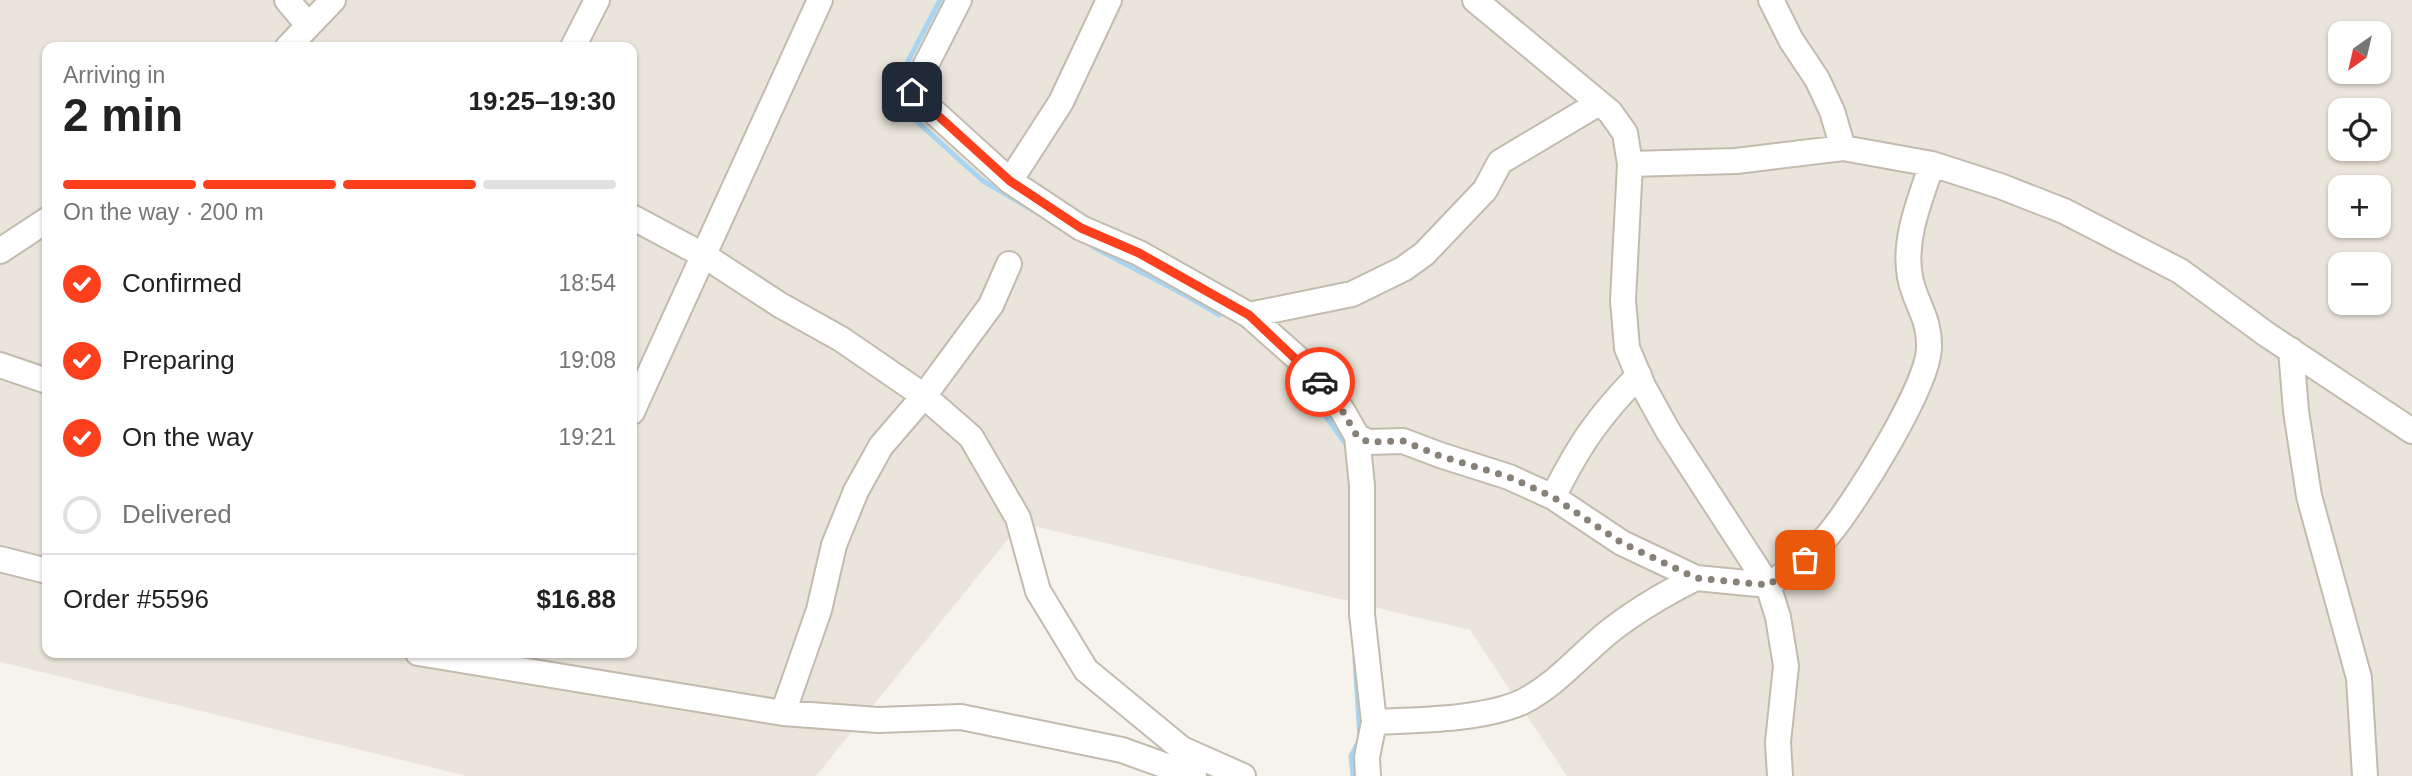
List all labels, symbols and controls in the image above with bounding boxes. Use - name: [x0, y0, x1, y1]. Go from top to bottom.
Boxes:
- north arrow: [2328, 21, 2390, 84]
- map controls: [2328, 21, 2391, 315]
- text: Arriving in: [63, 62, 165, 88]
- pin: [882, 62, 942, 122]
- icon: home: [893, 73, 931, 111]
- text: 19:25–19:30: [469, 86, 616, 116]
- text: 2 min: [63, 89, 183, 141]
- button: locate: [2328, 98, 2391, 161]
- button: +: [2328, 175, 2391, 238]
- text: On the way · 200 m: [63, 199, 264, 225]
- button: −: [2328, 252, 2391, 315]
- icon: check: [63, 265, 101, 303]
- text: Confirmed: [122, 268, 242, 298]
- text: 18:54: [558, 270, 616, 296]
- icon: check: [63, 342, 101, 380]
- text: Preparing: [122, 345, 235, 375]
- text: 19:08: [558, 347, 616, 373]
- courier: [1285, 347, 1355, 417]
- icon: car: [1301, 363, 1339, 401]
- icon: check: [63, 419, 101, 457]
- text: On the way: [122, 422, 254, 452]
- text: 19:21: [558, 424, 616, 450]
- text: Delivered: [122, 499, 232, 529]
- pin: [1775, 530, 1835, 590]
- icon: bag: [1786, 541, 1824, 579]
- text: Order #5596: [63, 584, 209, 614]
- text: $16.88: [536, 584, 616, 614]

